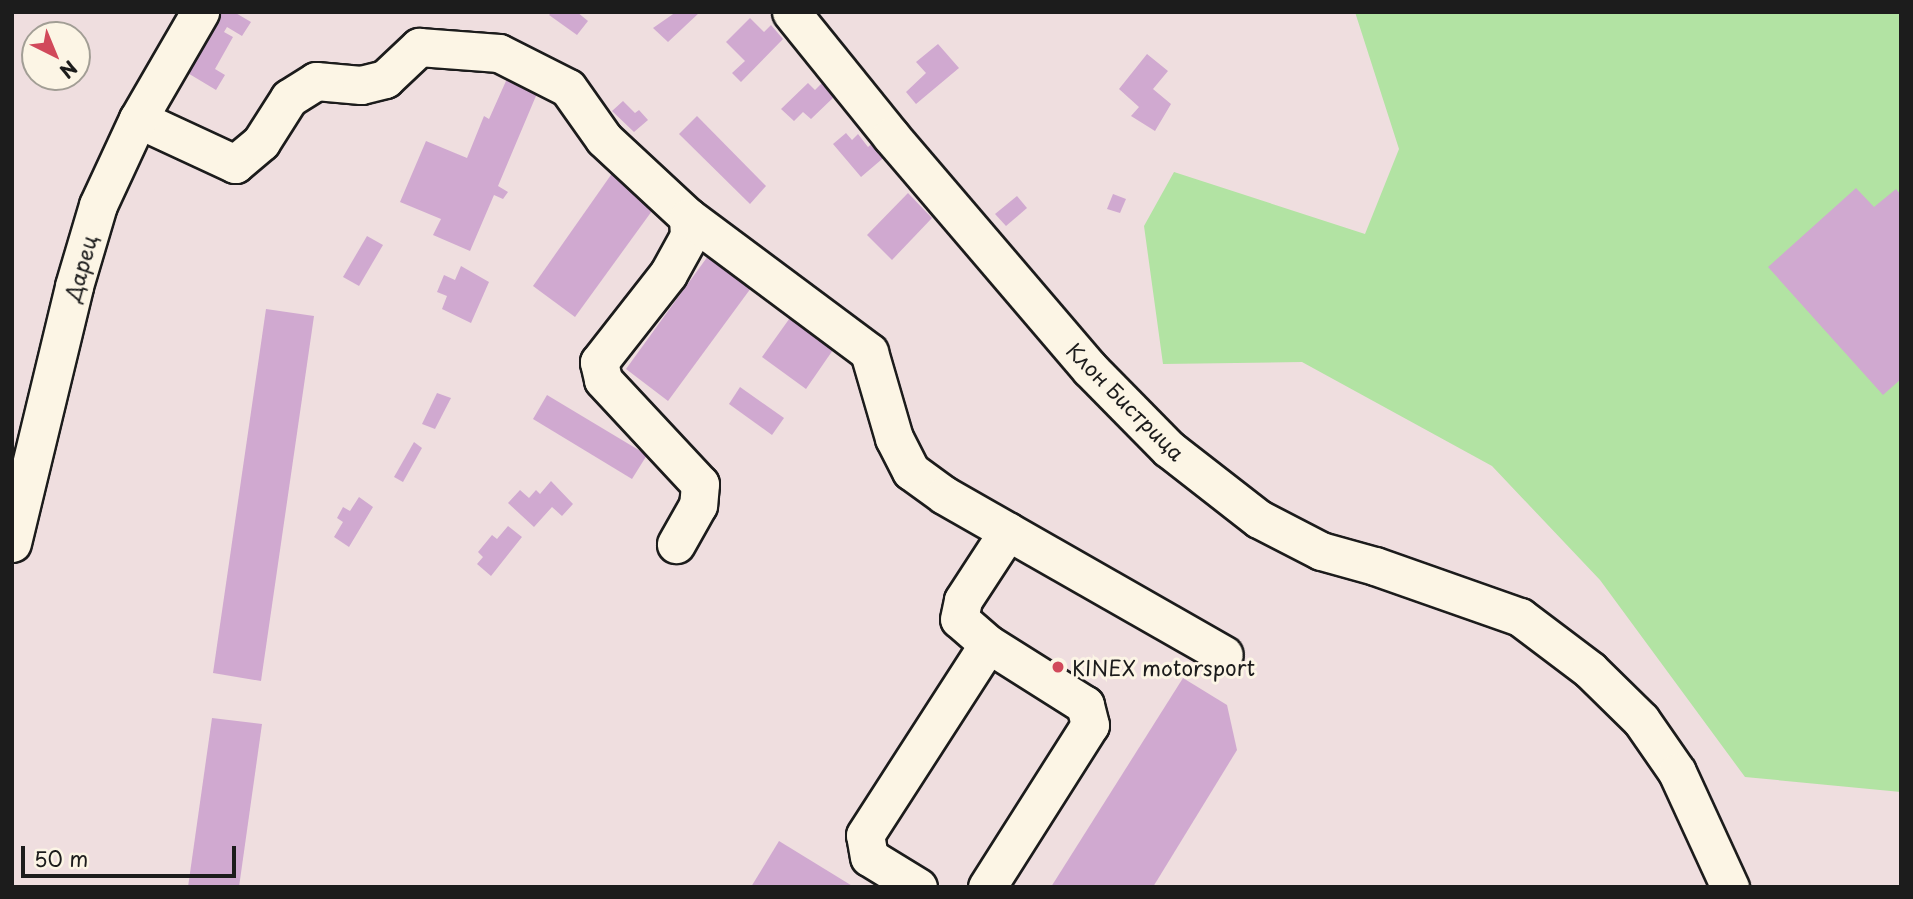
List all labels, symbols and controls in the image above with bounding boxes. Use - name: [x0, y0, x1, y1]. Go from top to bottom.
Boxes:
- north arrow: [21, 21, 91, 91]
- text: N: [54, 55, 84, 85]
- street label: Дарец: [59, 232, 101, 304]
- street label: Клон Бистрица: [1062, 337, 1190, 465]
- place label: KINEX motorsport: [1072, 654, 1254, 680]
- marker: KINEX motorsport: [1050, 659, 1066, 675]
- scale bar: [24, 832, 240, 876]
- text: 50 m: [34, 842, 88, 874]

